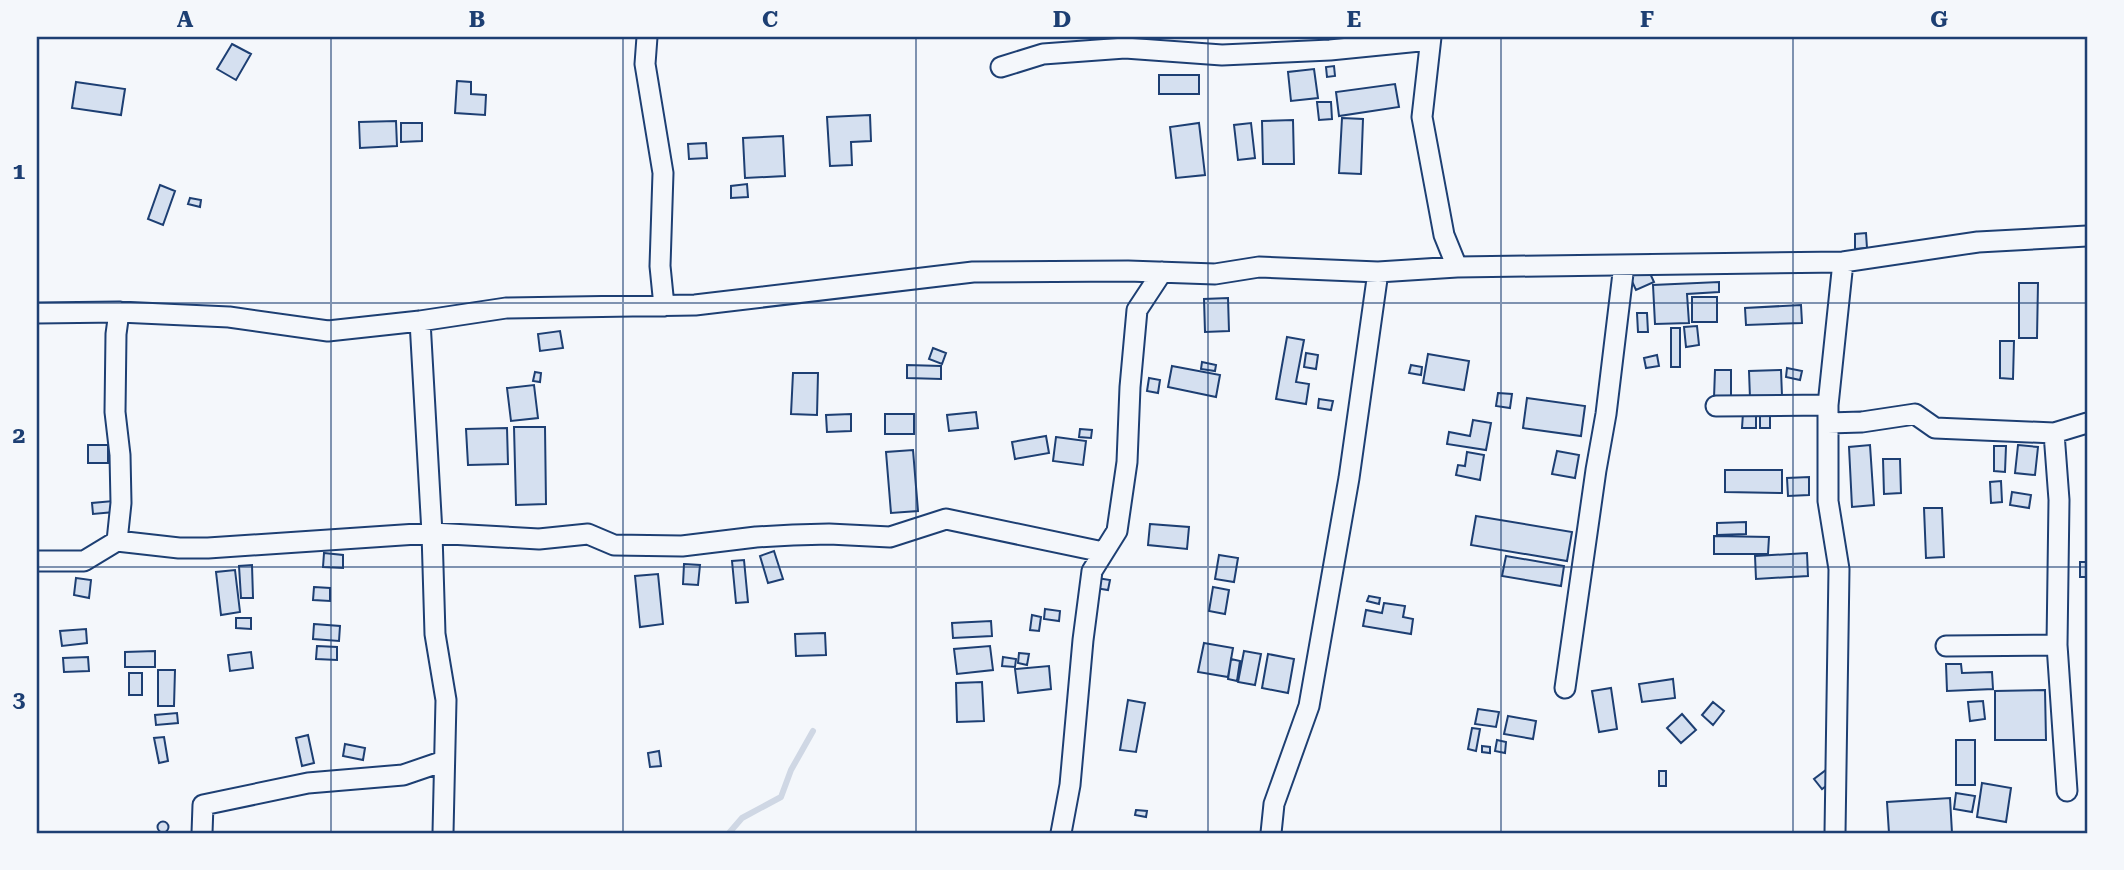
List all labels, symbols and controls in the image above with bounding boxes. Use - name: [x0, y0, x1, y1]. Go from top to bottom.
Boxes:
- text: A: [177, 6, 194, 33]
- text: B: [469, 6, 485, 33]
- text: C: [762, 6, 778, 33]
- text: D: [1053, 6, 1071, 33]
- text: E: [1347, 6, 1361, 33]
- text: F: [1640, 6, 1654, 33]
- text: G: [1930, 6, 1948, 33]
- text: 1: [13, 158, 26, 185]
- text: 2: [13, 422, 25, 449]
- text: 3: [13, 686, 26, 713]

